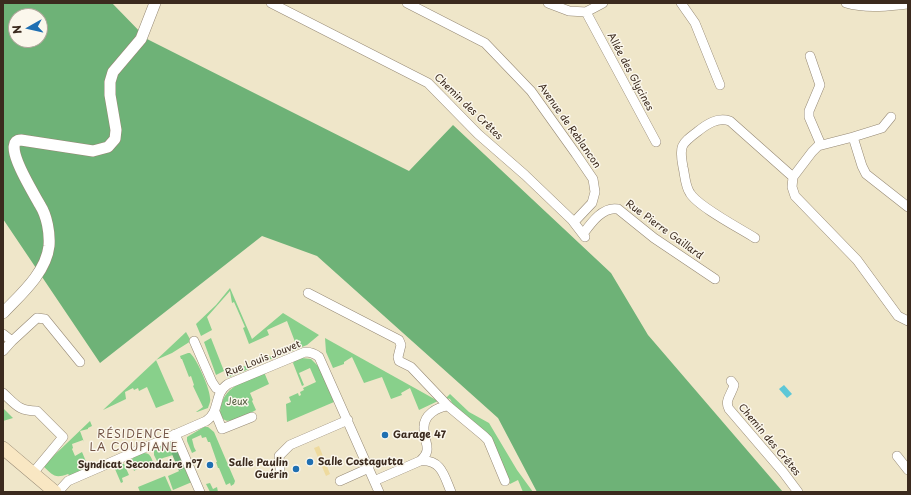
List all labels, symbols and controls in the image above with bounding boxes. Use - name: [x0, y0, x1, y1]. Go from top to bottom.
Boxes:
- north arrow: [8, 8, 48, 48]
- text: N: [8, 24, 26, 35]
- street label: Allée des Glycines: [604, 31, 656, 113]
- street label: Chemin des Crêtes: [431, 71, 505, 143]
- street label: Avenue de Reblancon: [535, 81, 603, 171]
- street label: Rue Pierre Gaillard: [623, 198, 705, 262]
- street label: Rue Louis Jouvet: [224, 338, 302, 380]
- park label: Jeux: [226, 396, 248, 408]
- street label: Chemin des Crêtes: [735, 402, 803, 478]
- district label: RÉSIDENCE LA COUPIANE: [90, 428, 178, 454]
- place label: Garage 47: [393, 429, 446, 441]
- marker: Garage 47: [380, 430, 390, 440]
- place label: Salle Costagutta: [318, 456, 403, 468]
- place label: Salle Paulin Guérin: [229, 457, 288, 480]
- marker: Salle Costagutta: [305, 457, 315, 467]
- place label: Syndicat Secondaire n°7: [78, 459, 202, 471]
- marker: Syndicat Secondaire n°7: [205, 460, 215, 470]
- marker: Salle Paulin Guérin: [291, 464, 301, 474]

